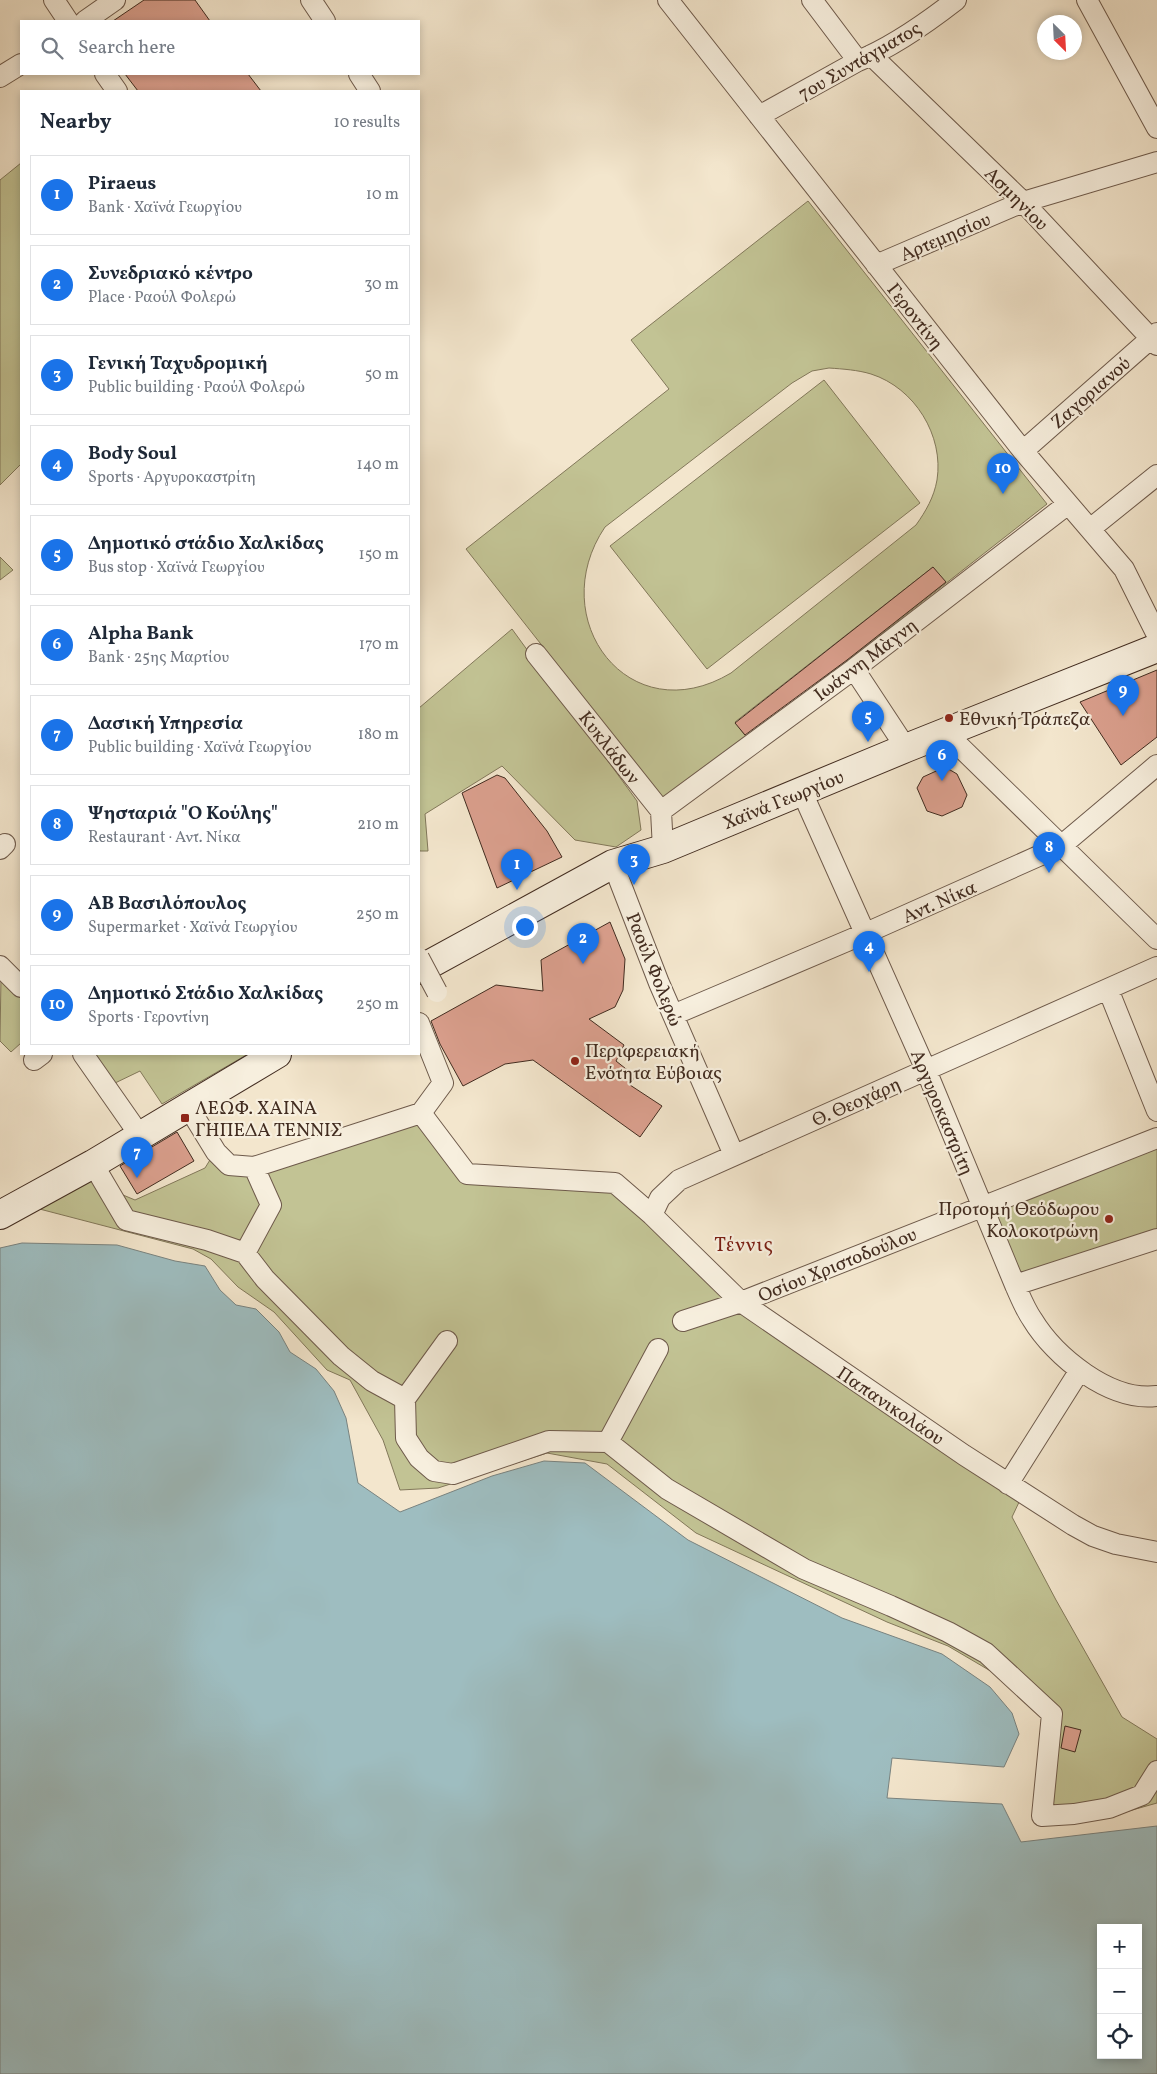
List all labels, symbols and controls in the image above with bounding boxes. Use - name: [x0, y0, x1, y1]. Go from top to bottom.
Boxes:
- north arrow: [1037, 15, 1082, 60]
- street label: 7ου Συντάγματος: [794, 16, 926, 107]
- search box: [20, 20, 420, 75]
- icon: search: [38, 34, 66, 62]
- text: Search here: [78, 35, 175, 61]
- text: Nearby: [40, 108, 111, 137]
- text: 10 results: [334, 112, 400, 134]
- street label: Ασμηνίου: [978, 162, 1053, 237]
- text: Piraeus: [88, 171, 156, 197]
- text: 1: [54, 184, 60, 206]
- text: 10 m: [366, 184, 399, 206]
- text: Bank · Χαϊνά Γεωργίου: [88, 197, 242, 219]
- street label: Αρτεμησίου: [896, 207, 995, 269]
- text: Συνεδριακό κέντρο: [88, 261, 253, 287]
- text: 2: [53, 274, 61, 296]
- text: 30 m: [364, 274, 399, 296]
- street label: Γεροντίνη: [880, 278, 949, 356]
- text: Place · Ραούλ Φολερώ: [88, 287, 236, 309]
- text: Γενική Ταχυδρομική: [88, 351, 268, 377]
- street label: Ζαγοριανού: [1046, 351, 1137, 436]
- text: 3: [53, 364, 61, 386]
- text: 50 m: [365, 364, 399, 386]
- text: Public building · Ραούλ Φολερώ: [88, 377, 305, 399]
- text: Body Soul: [88, 441, 177, 467]
- pin: 10: [987, 453, 1019, 494]
- text: 4: [52, 454, 62, 476]
- text: 140 m: [357, 454, 399, 476]
- text: Sports · Αργυροκαστρίτη: [88, 467, 256, 489]
- text: Δημοτικό στάδιο Χαλκίδας: [88, 531, 324, 557]
- text: 5: [53, 544, 61, 566]
- text: 150 m: [358, 544, 399, 566]
- text: Bus stop · Χαϊνά Γεωργίου: [88, 557, 265, 579]
- street label: Ιωάννη Μὰγνη: [809, 613, 923, 708]
- text: Alpha Bank: [88, 621, 194, 647]
- text: 6: [53, 634, 61, 656]
- text: 170 m: [359, 634, 399, 656]
- text: Bank · 25ης Μαρτίου: [88, 647, 229, 669]
- pin: 9: [1107, 675, 1139, 716]
- pin: 5: [852, 701, 884, 742]
- street label: Κυκλάδων: [572, 706, 645, 790]
- place label: Εθνική Τράπεζα: [959, 707, 1091, 733]
- text: Δασική Υπηρεσία: [88, 711, 243, 737]
- marker: Εθνική Τράπεζα: [943, 712, 955, 724]
- text: 7: [53, 724, 61, 746]
- text: 180 m: [358, 724, 399, 746]
- text: Public building · Χαϊνά Γεωργίου: [88, 737, 312, 759]
- pin: 6: [926, 740, 958, 781]
- street label: Χαϊνά Γεωργίου: [719, 765, 848, 837]
- text: Ψησταριά "Ο Κούλης": [88, 801, 278, 827]
- text: 8: [53, 814, 61, 836]
- text: 210 m: [357, 814, 399, 836]
- text: Restaurant · Αντ. Νίκα: [88, 827, 241, 849]
- pin: 8: [1033, 832, 1065, 873]
- pin: 3: [618, 844, 650, 885]
- pin: 1: [501, 849, 533, 890]
- street label: Αντ. Νίκα: [899, 875, 981, 931]
- text: ΑΒ Βασιλόπουλος: [88, 891, 246, 917]
- text: 9: [53, 904, 61, 926]
- text: 250 m: [356, 904, 399, 926]
- street label: Ραούλ Φολερώ: [618, 909, 688, 1031]
- your location: [512, 914, 538, 940]
- text: Supermarket · Χαϊνά Γεωργίου: [88, 917, 298, 939]
- pin: 2: [567, 923, 599, 964]
- pin: 4: [853, 931, 885, 972]
- text: Δημοτικό Στάδιο Χαλκίδας: [88, 981, 323, 1007]
- text: 10: [49, 994, 65, 1016]
- text: 250 m: [356, 994, 399, 1016]
- text: Sports · Γεροντίνη: [88, 1007, 209, 1029]
- place label: Περιφερειακή Ενότητα Εύβοιας: [585, 1039, 722, 1087]
- street label: Αργυροκαστρίτη: [903, 1046, 979, 1179]
- marker: Περιφερειακή Ενότητα Εύβοιας: [569, 1055, 581, 1067]
- street label: Θ. Θεοχάρη: [808, 1072, 905, 1134]
- place label: ΛΕΩΦ. ΧΑΙΝΑ ΓΗΠΕΔΑ ΤΕΝΝΙΣ: [195, 1096, 342, 1144]
- marker: ΛΕΩΦ. ΧΑΙΝΑ ΓΗΠΕΔΑ ΤΕΝΝΙΣ: [179, 1112, 191, 1124]
- pin: 7: [121, 1137, 153, 1178]
- place label: Προτομή Θεόδωρου Κολοκοτρώνη: [938, 1197, 1099, 1245]
- marker: Προτομή Θεόδωρου Κολοκοτρώνη: [1103, 1213, 1115, 1225]
- street label: Οσίου Χριστοδούλου: [754, 1222, 921, 1310]
- district label: Τέννις: [714, 1232, 774, 1260]
- street label: Παπανικολάου: [831, 1361, 949, 1452]
- map controls: [1097, 1924, 1142, 2059]
- button: +: [1097, 1924, 1142, 1969]
- button: −: [1097, 1969, 1142, 2014]
- button: locate: [1097, 2014, 1142, 2059]

